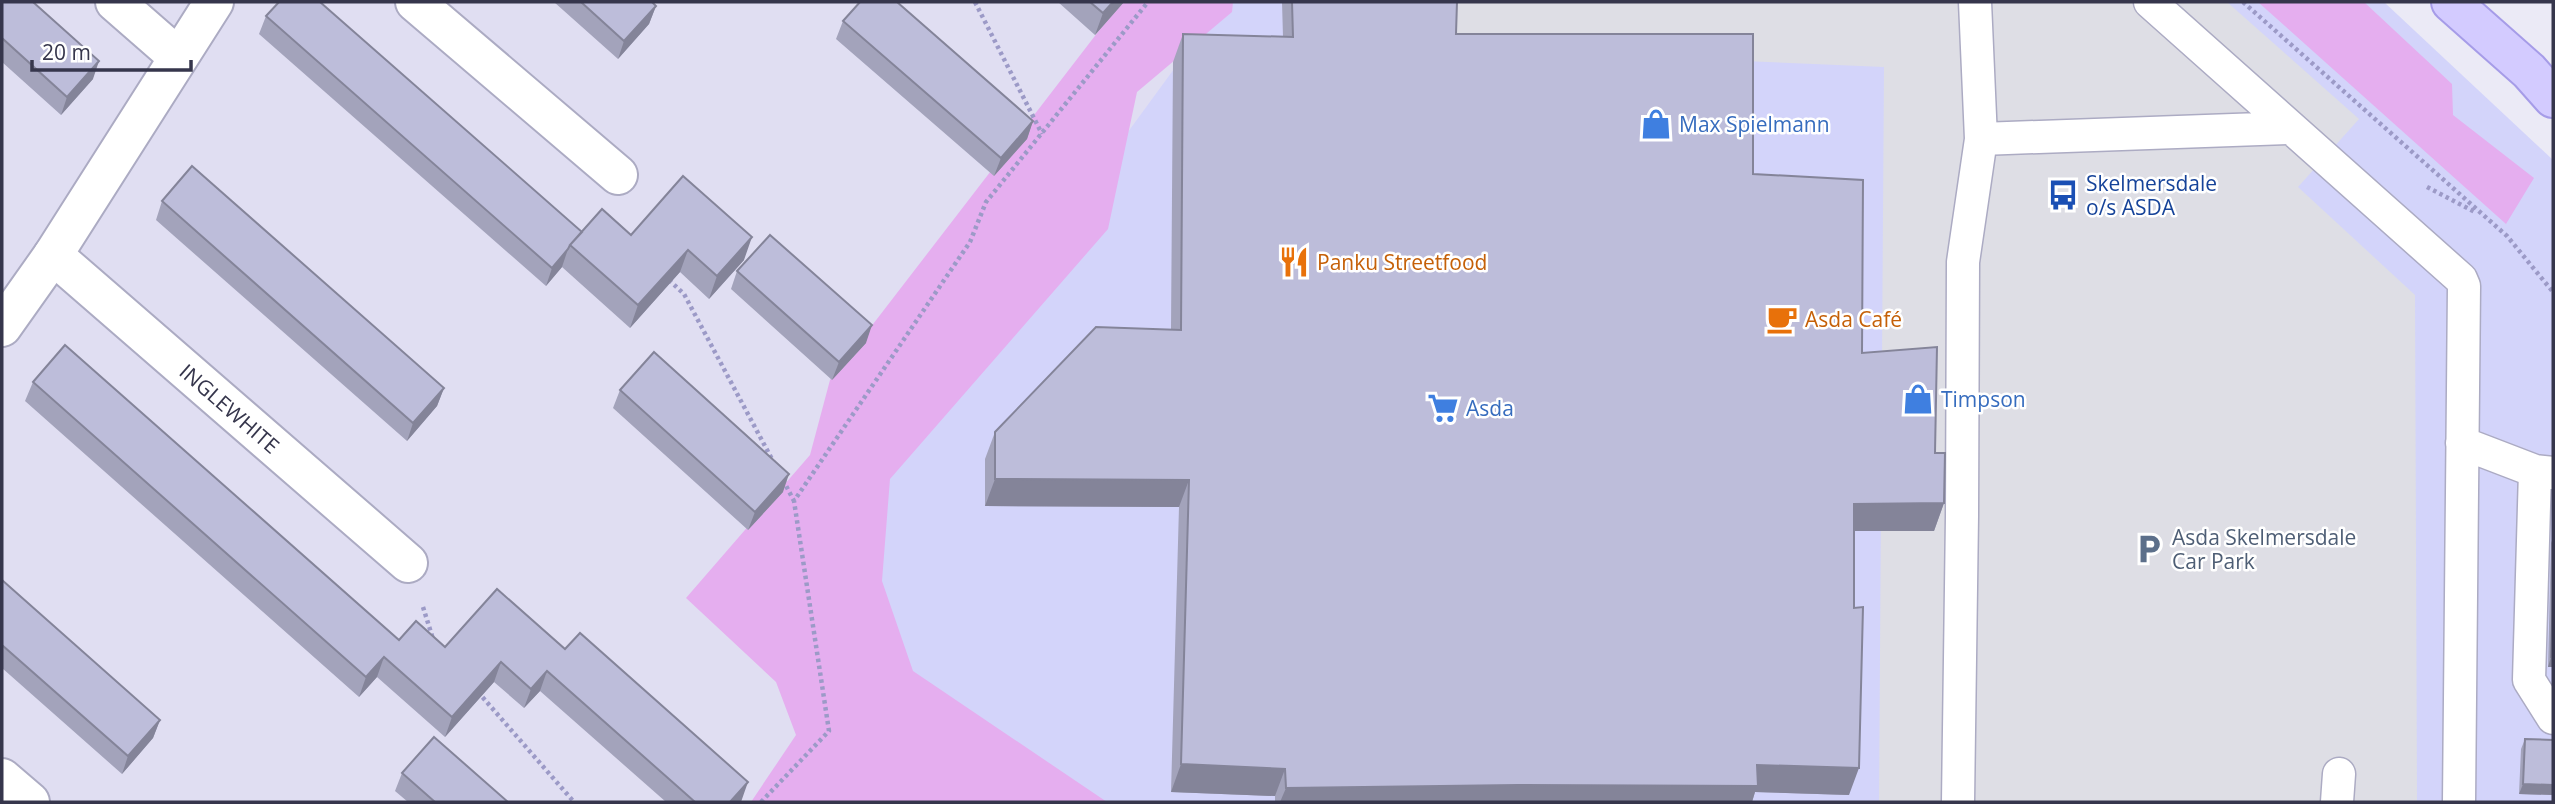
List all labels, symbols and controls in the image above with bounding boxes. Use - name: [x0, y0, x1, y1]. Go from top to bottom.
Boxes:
- scale bar: [32, 28, 191, 72]
- text: 20 m: [42, 38, 91, 66]
- shop icon: Max Spielmann: [1639, 107, 1673, 141]
- place label: Max Spielmann: [1679, 110, 1830, 138]
- place label: Skelmersdale o/s ASDA: [2086, 169, 2217, 221]
- bus stop icon: Skelmersdale o/s ASDA: [2046, 178, 2080, 212]
- restaurant icon: Panku Streetfood: [1277, 245, 1311, 279]
- place label: Panku Streetfood: [1317, 248, 1487, 276]
- cafe icon: Asda Café: [1765, 302, 1799, 336]
- place label: Asda Café: [1805, 305, 1902, 333]
- street label: INGLEWHITE: [174, 357, 286, 459]
- shop icon: Timpson: [1901, 382, 1935, 416]
- place label: Timpson: [1941, 385, 2026, 413]
- supermarket icon: Asda: [1426, 391, 1460, 425]
- place label: Asda: [1466, 394, 1514, 422]
- place label: Asda Skelmersdale Car Park: [2172, 523, 2356, 575]
- parking icon: Asda Skelmersdale Car Park: [2132, 532, 2166, 566]

